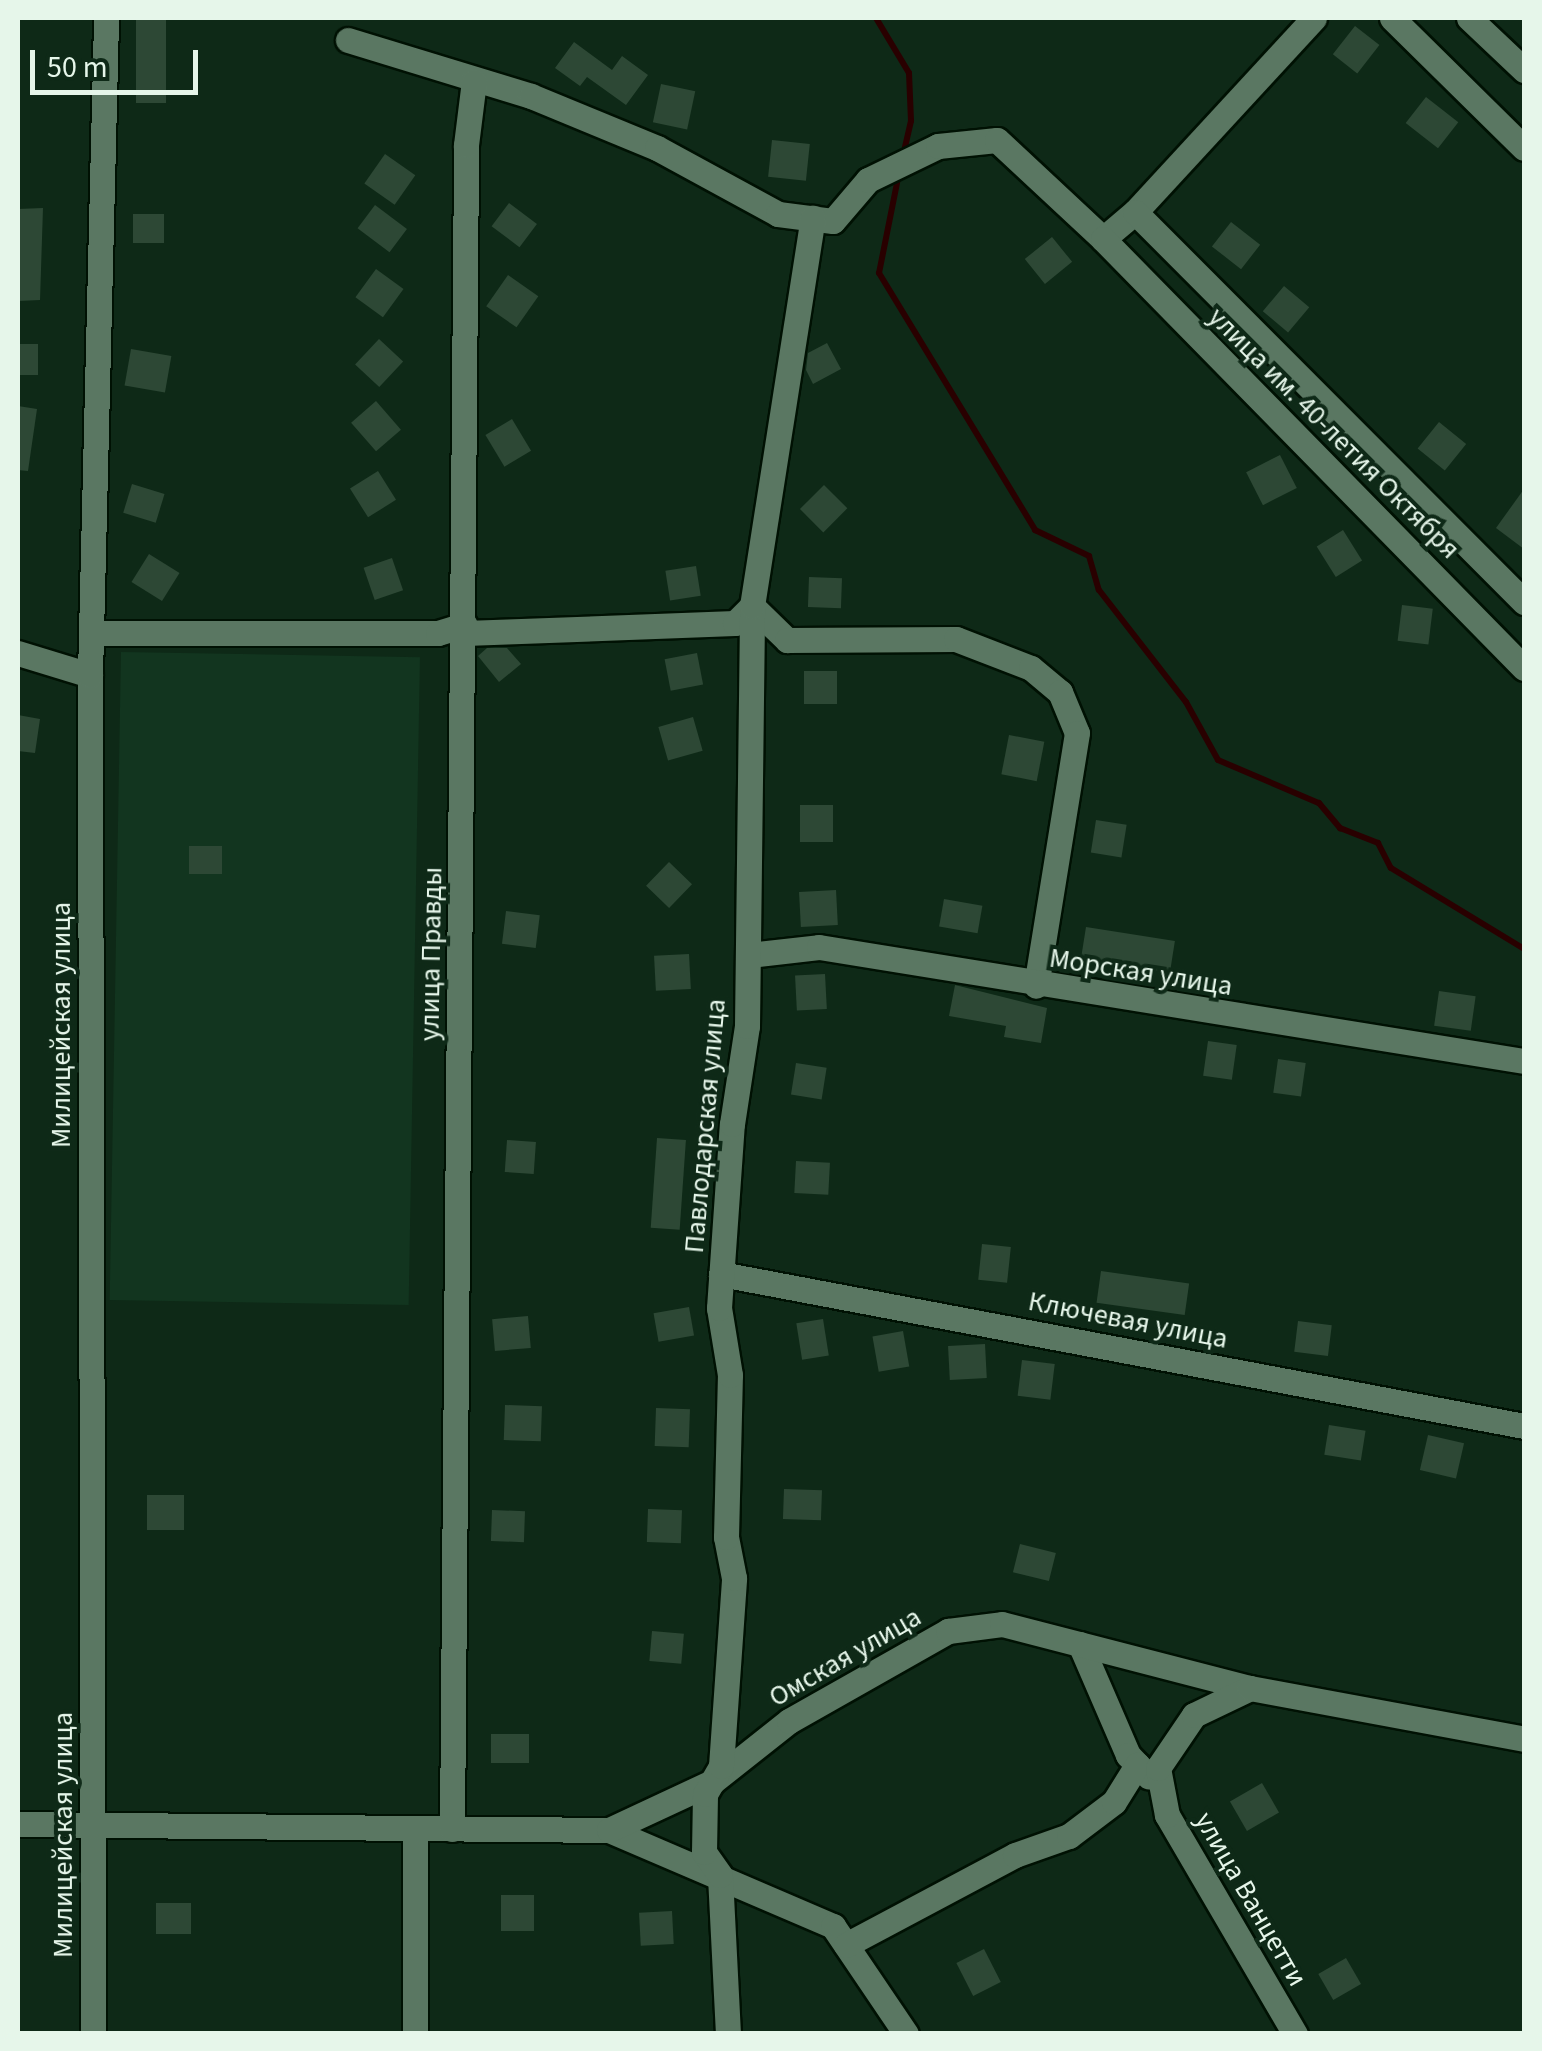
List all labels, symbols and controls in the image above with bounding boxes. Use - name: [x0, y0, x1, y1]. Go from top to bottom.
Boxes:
- scale bar: [35, 30, 202, 92]
- text: 50 m: [47, 46, 108, 89]
- street label: улица им. 40-летия Октября: [1201, 300, 1467, 566]
- street label: улица Правды: [413, 867, 449, 1041]
- street label: Милицейская улица: [44, 902, 78, 1148]
- street label: Морская улица: [1047, 941, 1235, 1003]
- street label: Павлодарская улица: [677, 998, 733, 1254]
- street label: Ключевая улица: [1026, 1284, 1230, 1356]
- street label: Омская улица: [763, 1600, 927, 1714]
- street label: Милицейская улица: [46, 1712, 80, 1958]
- street label: улица Ванцетти: [1188, 1806, 1314, 1992]

